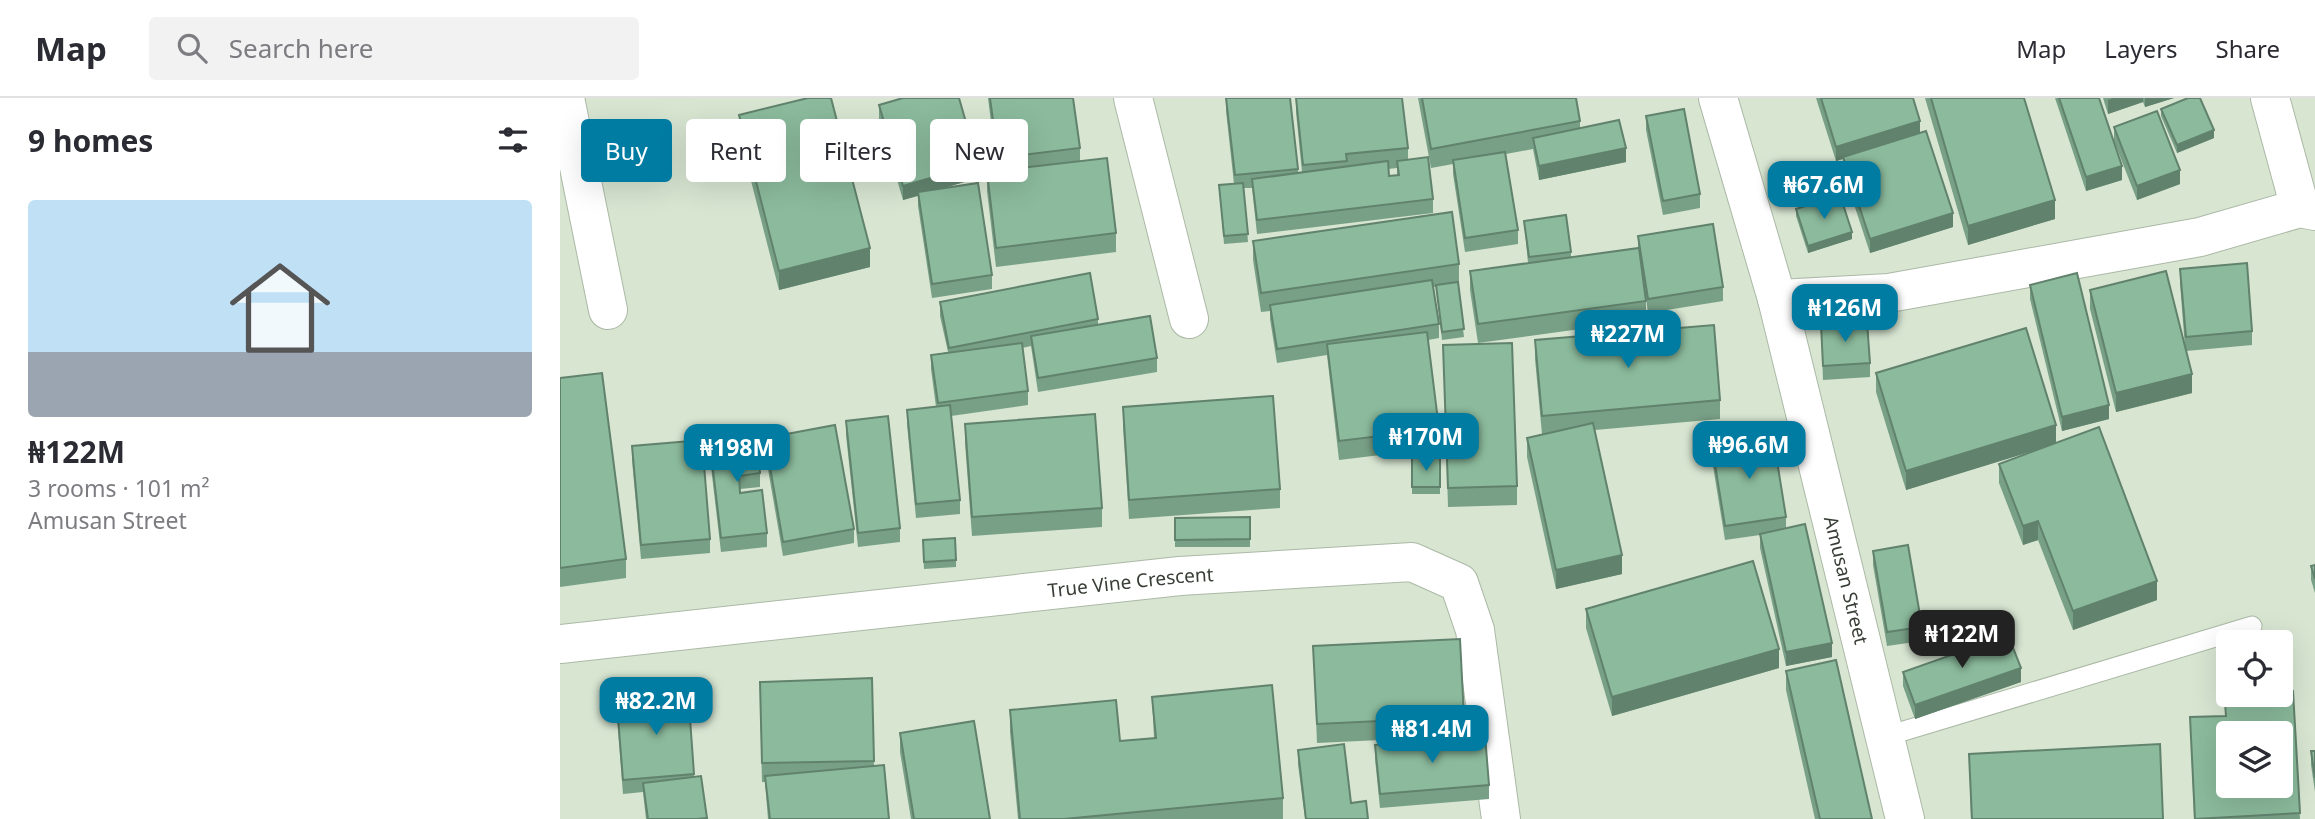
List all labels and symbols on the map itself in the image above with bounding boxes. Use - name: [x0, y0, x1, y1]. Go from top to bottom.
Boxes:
- pin: ₦67.6M: [1767, 162, 1881, 221]
- pin: ₦126M: [1796, 285, 1894, 344]
- pin: ₦227M: [1579, 310, 1677, 370]
- pin: ₦170M: [1377, 414, 1475, 473]
- pin: ₦96.6M: [1692, 422, 1806, 481]
- pin: ₦198M: [688, 424, 786, 484]
- street label: Amusan Street: [1818, 513, 1875, 647]
- street label: True Vine Crescent: [1046, 561, 1214, 603]
- pin: ₦122M: [1913, 610, 2011, 670]
- pin: ₦82.2M: [599, 678, 713, 737]
- pin: ₦81.4M: [1375, 706, 1489, 765]

